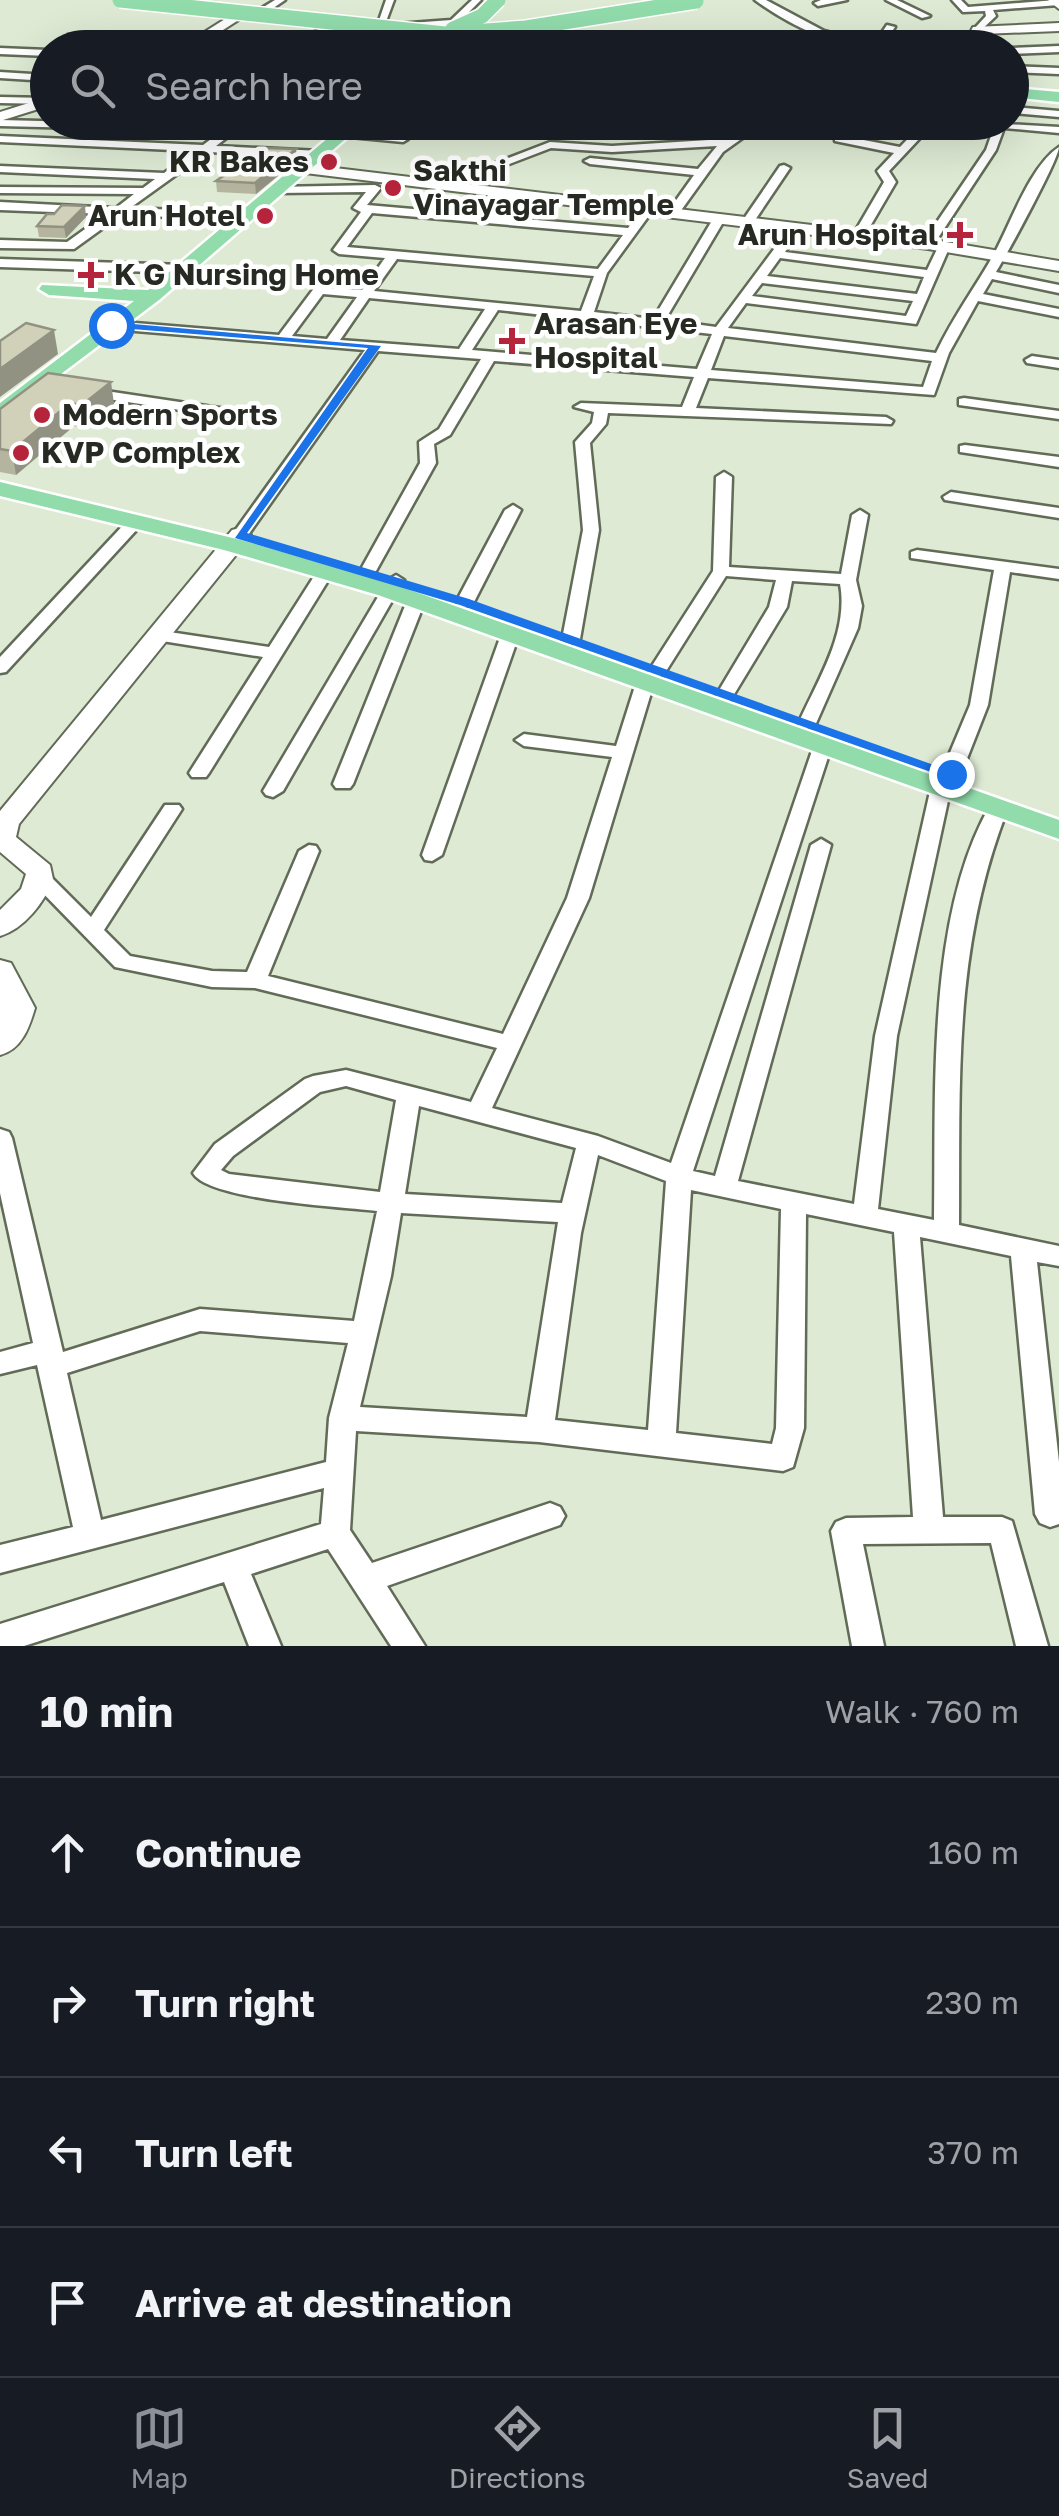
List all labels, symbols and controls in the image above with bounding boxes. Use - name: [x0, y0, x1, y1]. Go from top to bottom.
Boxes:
- search box: [30, 30, 1029, 140]
- icon: search: [65, 58, 120, 113]
- text: Search here: [145, 63, 363, 108]
- place label: KR Bakes: [169, 143, 309, 179]
- marker: KR Bakes: [318, 151, 340, 173]
- place label: Sakthi Vinayagar Temple: [413, 152, 674, 222]
- marker: Sakthi Vinayagar Temple: [382, 177, 404, 199]
- place label: Arun Hotel: [88, 197, 245, 233]
- marker: Arun Hotel: [254, 205, 276, 227]
- place label: Arun Hospital: [738, 216, 938, 252]
- marker: Arun Hospital: [947, 222, 973, 248]
- place label: K G Nursing Home: [114, 256, 379, 292]
- marker: K G Nursing Home: [78, 262, 104, 288]
- route start: [89, 303, 135, 349]
- place label: Arasan Eye Hospital: [534, 305, 697, 375]
- marker: Arasan Eye Hospital: [499, 328, 525, 354]
- place label: Modern Sports: [62, 396, 278, 432]
- marker: Modern Sports: [31, 404, 53, 426]
- place label: KVP Complex: [41, 434, 241, 470]
- marker: KVP Complex: [10, 442, 32, 464]
- route end: [929, 752, 975, 798]
- text: 10 min: [40, 1686, 173, 1736]
- text: Walk · 760 m: [825, 1692, 1019, 1730]
- icon: ahead: [40, 1825, 95, 1880]
- text: Continue: [135, 1830, 301, 1875]
- text: 160 m: [928, 1833, 1019, 1871]
- icon: right: [40, 1975, 95, 2030]
- text: Turn right: [135, 1980, 315, 2025]
- text: 230 m: [926, 1983, 1019, 2021]
- icon: left: [40, 2125, 95, 2180]
- text: Turn left: [135, 2130, 293, 2175]
- text: 370 m: [927, 2133, 1019, 2171]
- icon: arrive: [40, 2275, 95, 2330]
- text: Arrive at destination: [135, 2280, 512, 2325]
- tab: Map: [131, 2401, 188, 2494]
- tab: Directions: [449, 2401, 586, 2494]
- tab: Saved: [847, 2401, 928, 2494]

